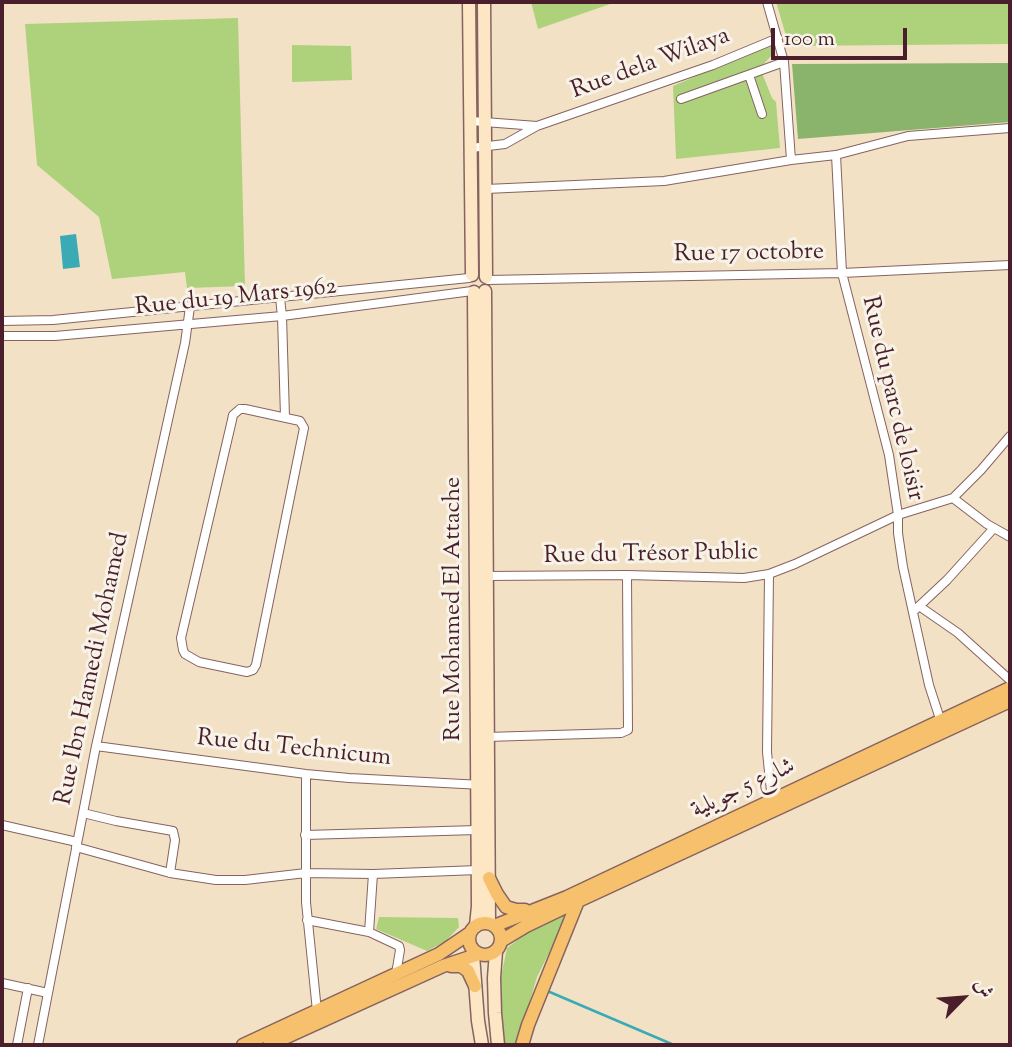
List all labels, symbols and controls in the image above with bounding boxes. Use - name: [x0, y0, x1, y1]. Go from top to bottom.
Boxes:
- scale bar: [774, 14, 911, 58]
- street label: Rue dela Wilaya: [568, 23, 734, 107]
- text: 100 m: [784, 25, 835, 55]
- street label: Rue 17 octobre: [674, 239, 824, 271]
- street label: Rue du 19 Mars 1962: [134, 274, 338, 324]
- street label: Rue du parc de loisir: [853, 294, 929, 504]
- street label: Rue Mohamed El Attache: [441, 477, 469, 741]
- street label: Rue Ibn Hamedi Mohamed: [51, 530, 137, 808]
- street label: Rue du Trésor Public: [543, 540, 759, 572]
- street label: Rue du Technicum: [195, 725, 393, 775]
- street label: شارع 5 جويلية: [687, 753, 801, 827]
- north arrow: [928, 963, 998, 1033]
- text: ش: [966, 975, 999, 1003]

